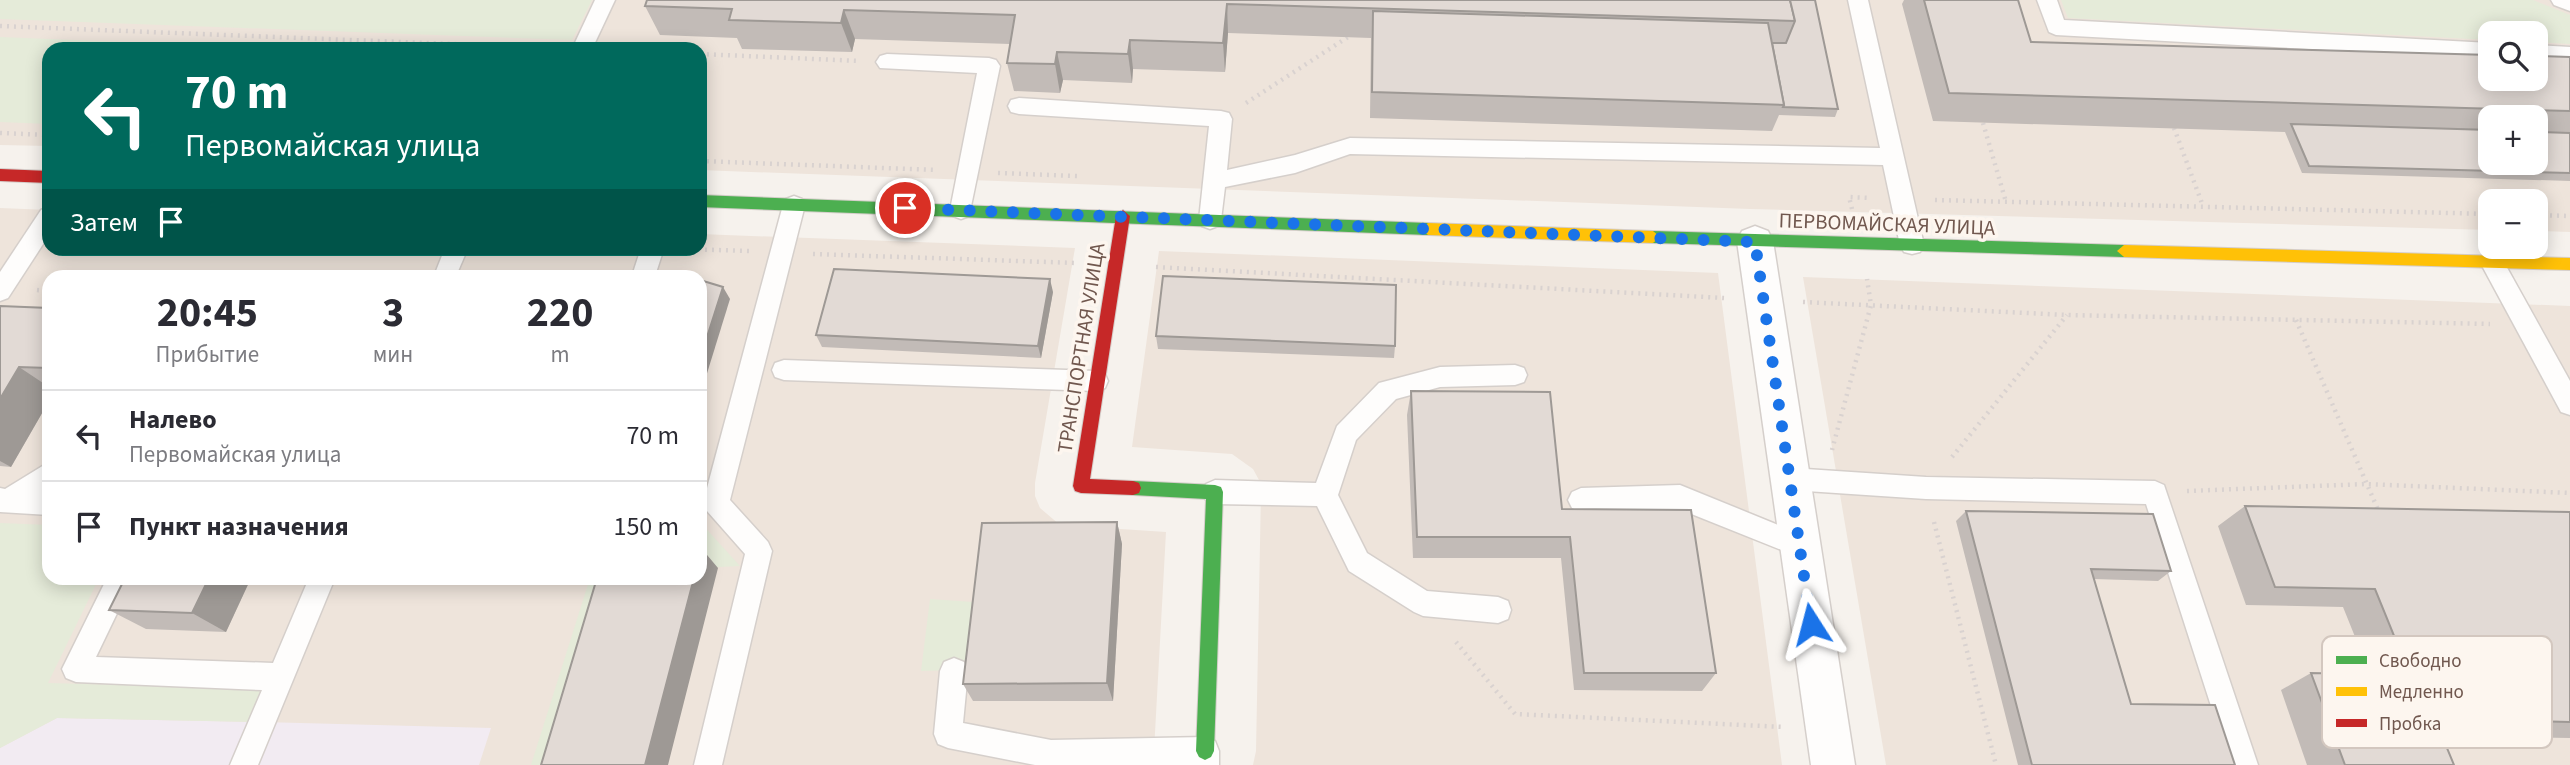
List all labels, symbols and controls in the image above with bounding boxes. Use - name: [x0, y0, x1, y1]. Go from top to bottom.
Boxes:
- map controls: [2478, 21, 2548, 259]
- button: search: [2478, 21, 2548, 91]
- text: 70 m: [185, 58, 289, 128]
- icon: left: [70, 70, 161, 161]
- button: +: [2478, 105, 2548, 175]
- text: Первомайская улица: [185, 123, 480, 169]
- pin: [875, 178, 935, 238]
- icon: arrive: [886, 189, 924, 227]
- button: −: [2478, 189, 2548, 259]
- icon: arrive: [152, 203, 190, 241]
- text: Затем: [70, 204, 138, 241]
- street label: ПЕРВОМАЙСКАЯ УЛИЦА: [1778, 205, 1996, 243]
- street label: ТРАНСПОРТНАЯ УЛИЦА: [1050, 240, 1113, 455]
- text: 20:45: [157, 283, 258, 343]
- text: 3: [382, 283, 404, 343]
- text: 220: [527, 283, 593, 343]
- text: Прибытие: [156, 338, 259, 371]
- text: мин: [373, 338, 413, 371]
- text: m: [551, 338, 570, 371]
- text: Налево: [129, 401, 217, 438]
- icon: left: [70, 417, 108, 455]
- text: 70 m: [626, 417, 679, 454]
- text: Первомайская улица: [129, 438, 341, 471]
- icon: arrive: [70, 508, 108, 546]
- text: Пункт назначения: [129, 508, 349, 545]
- text: 150 m: [613, 508, 679, 545]
- position arrow: [1774, 587, 1848, 661]
- legend: [2322, 636, 2552, 748]
- text: Свободно: [2379, 648, 2462, 675]
- text: Медленно: [2379, 679, 2464, 706]
- text: Пробка: [2379, 711, 2441, 738]

